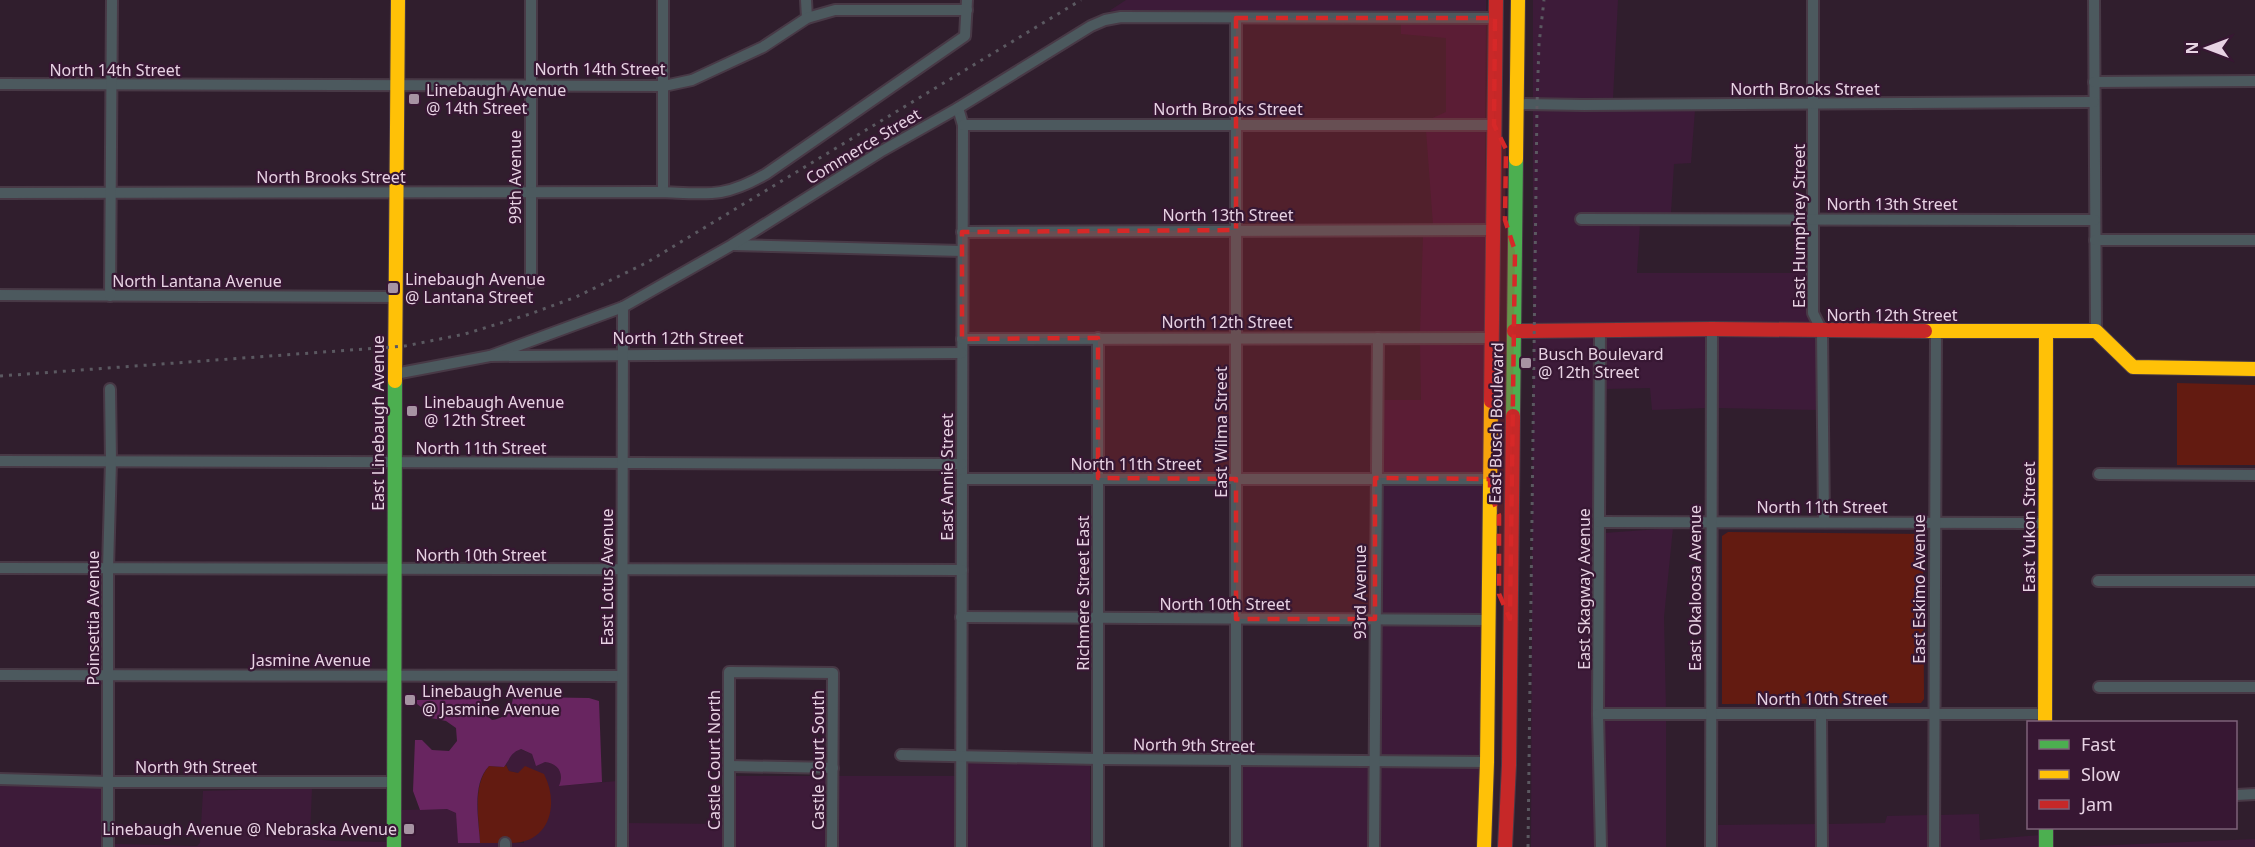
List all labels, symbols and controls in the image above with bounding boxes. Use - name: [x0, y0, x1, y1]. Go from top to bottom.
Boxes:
- north arrow: [2177, 18, 2237, 78]
- text: N: [2181, 41, 2203, 55]
- street label: North 14th Street: [534, 58, 666, 80]
- street label: North 14th Street: [49, 59, 181, 81]
- street label: North Brooks Street: [1730, 78, 1880, 100]
- place label: Linebaugh Avenue @ 14th Street: [426, 79, 566, 119]
- marker: Linebaugh Avenue @ 14th Street: [407, 92, 421, 106]
- street label: North Brooks Street: [1153, 98, 1303, 120]
- street label: Commerce Street: [801, 103, 925, 189]
- street label: 99th Avenue: [504, 130, 526, 224]
- street label: East Humphrey Street: [1788, 144, 1810, 308]
- street label: North Brooks Street: [256, 166, 406, 188]
- street label: North 13th Street: [1826, 193, 1958, 215]
- street label: North 13th Street: [1162, 204, 1294, 226]
- place label: Linebaugh Avenue @ Lantana Street: [405, 268, 545, 308]
- street label: North Lantana Avenue: [112, 270, 282, 292]
- marker: Linebaugh Avenue @ Lantana Street: [386, 281, 400, 295]
- street label: North 12th Street: [1826, 304, 1958, 326]
- street label: North 12th Street: [1161, 311, 1293, 333]
- street label: North 12th Street: [612, 327, 744, 349]
- street label: East Linebaugh Avenue: [367, 335, 389, 511]
- street label: East Busch Boulevard: [1484, 342, 1508, 504]
- place label: Busch Boulevard @ 12th Street: [1538, 343, 1664, 383]
- marker: Busch Boulevard @ 12th Street: [1519, 356, 1533, 370]
- street label: East Wilma Street: [1210, 366, 1232, 498]
- place label: Linebaugh Avenue @ 12th Street: [424, 391, 564, 431]
- marker: Linebaugh Avenue @ 12th Street: [405, 404, 419, 418]
- street label: East Annie Street: [936, 413, 958, 541]
- street label: North 11th Street: [415, 437, 547, 459]
- street label: North 11th Street: [1070, 453, 1202, 475]
- street label: East Yukon Street: [2018, 461, 2040, 592]
- street label: North 11th Street: [1756, 496, 1888, 518]
- street label: East Okaloosa Avenue: [1684, 505, 1706, 671]
- street label: East Lotus Avenue: [596, 508, 618, 646]
- street label: East Skagway Avenue: [1573, 508, 1595, 670]
- street label: East Eskimo Avenue: [1908, 514, 1930, 664]
- street label: Richmere Street East: [1072, 515, 1094, 671]
- street label: North 10th Street: [415, 544, 547, 566]
- street label: 93rd Avenue: [1349, 545, 1371, 639]
- street label: Poinsettia Avenue: [82, 550, 104, 686]
- street label: North 10th Street: [1159, 593, 1291, 615]
- street label: Jasmine Avenue: [249, 649, 371, 671]
- place label: Linebaugh Avenue @ Jasmine Avenue: [422, 680, 562, 720]
- street label: North 10th Street: [1756, 688, 1888, 710]
- street label: Castle Court North: [703, 690, 725, 830]
- street label: Castle Court South: [807, 690, 829, 830]
- marker: Linebaugh Avenue @ Jasmine Avenue: [403, 693, 417, 707]
- legend: [2027, 721, 2237, 829]
- text: Fast: [2081, 732, 2116, 756]
- street label: North 9th Street: [1133, 733, 1255, 757]
- street label: North 9th Street: [135, 756, 257, 778]
- text: Slow: [2081, 762, 2120, 786]
- text: Jam: [2079, 792, 2113, 816]
- place label: Linebaugh Avenue @ Nebraska Avenue: [102, 818, 397, 840]
- marker: Linebaugh Avenue @ Nebraska Avenue: [402, 822, 416, 836]

